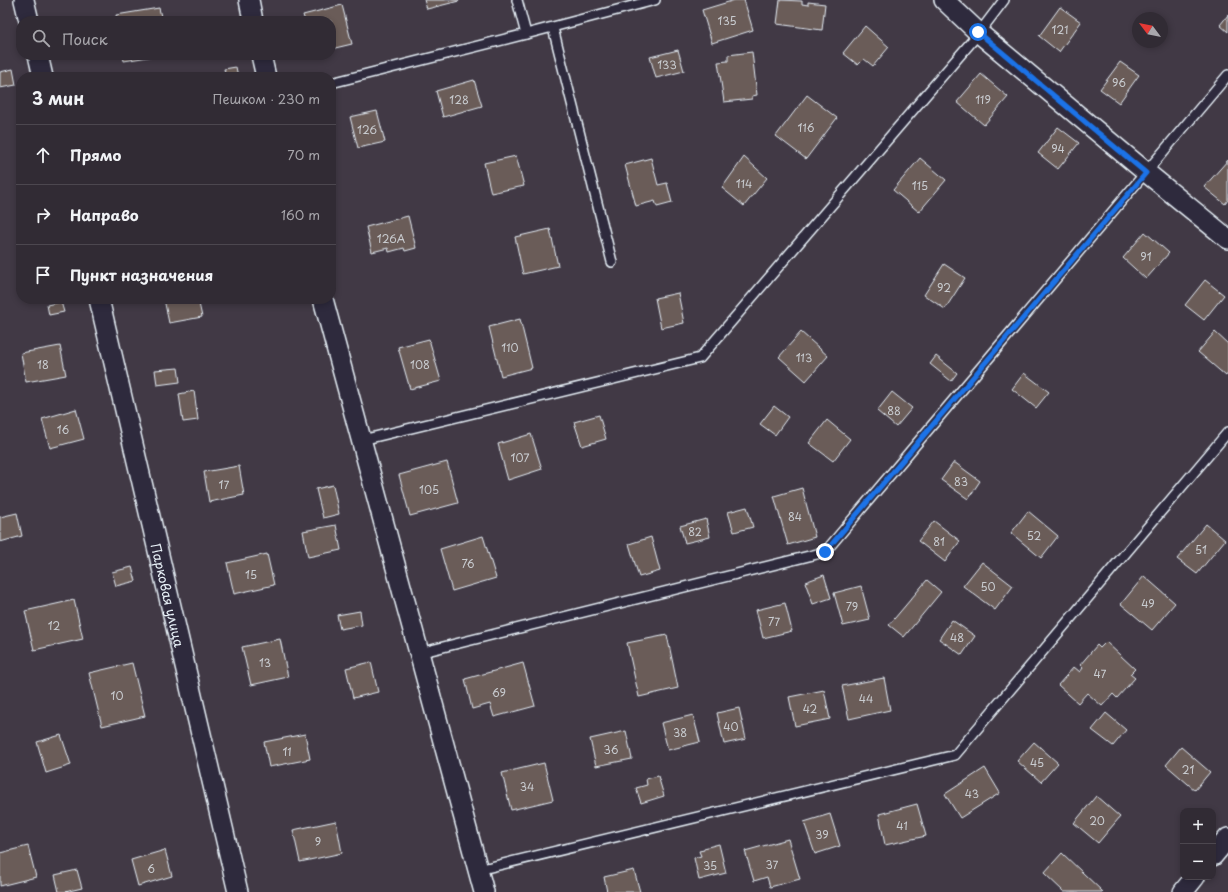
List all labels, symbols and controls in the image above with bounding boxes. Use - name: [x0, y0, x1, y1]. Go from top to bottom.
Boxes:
- house number: 135: [717, 12, 737, 29]
- north arrow: [1132, 12, 1168, 48]
- search box: [16, 16, 336, 60]
- house number: 121: [1052, 21, 1068, 38]
- route start: [969, 23, 987, 41]
- icon: search: [30, 27, 52, 49]
- text: Поиск: [62, 27, 108, 50]
- house number: 133: [657, 56, 677, 73]
- house number: 96: [1112, 74, 1126, 91]
- text: 3 мин: [32, 85, 84, 111]
- text: Пешком · 230 m: [212, 89, 320, 108]
- house number: 128: [449, 91, 469, 108]
- house number: 119: [975, 91, 991, 108]
- house number: 116: [798, 119, 815, 136]
- house number: 126: [357, 121, 377, 138]
- house number: 94: [1051, 140, 1065, 157]
- text: Прямо: [70, 143, 121, 166]
- icon: ahead: [32, 144, 54, 166]
- text: 70 m: [287, 145, 320, 164]
- house number: 114: [736, 175, 752, 192]
- house number: 115: [912, 177, 928, 194]
- text: Направо: [70, 203, 139, 226]
- icon: right: [32, 204, 54, 226]
- text: 160 m: [281, 205, 320, 224]
- house number: 126А: [377, 230, 406, 247]
- house number: 91: [1140, 248, 1152, 265]
- text: Пункт назначения: [70, 263, 213, 286]
- icon: arrive: [32, 264, 54, 286]
- house number: 92: [937, 279, 951, 296]
- house number: 110: [501, 339, 519, 356]
- house number: 113: [796, 349, 812, 366]
- house number: 18: [37, 356, 49, 373]
- house number: 108: [410, 356, 430, 373]
- house number: 88: [887, 402, 901, 419]
- house number: 16: [57, 421, 70, 438]
- house number: 107: [511, 449, 529, 466]
- house number: 83: [954, 473, 968, 490]
- house number: 17: [219, 476, 230, 493]
- house number: 105: [419, 481, 439, 498]
- house number: 84: [788, 508, 802, 525]
- house number: 82: [688, 523, 702, 540]
- house number: 52: [1027, 527, 1041, 544]
- house number: 81: [933, 533, 945, 550]
- street label: Парковая улица: [147, 541, 190, 650]
- house number: 51: [1195, 541, 1207, 558]
- route end: [816, 543, 834, 561]
- house number: 76: [461, 555, 475, 572]
- house number: 15: [245, 566, 257, 583]
- house number: 50: [980, 578, 996, 595]
- house number: 49: [1141, 595, 1155, 612]
- house number: 79: [846, 598, 858, 615]
- house number: 77: [768, 613, 780, 630]
- house number: 12: [48, 617, 61, 634]
- house number: 48: [950, 629, 964, 646]
- house number: 13: [259, 654, 271, 671]
- house number: 47: [1094, 665, 1107, 682]
- house number: 69: [492, 684, 506, 701]
- house number: 10: [111, 687, 123, 704]
- house number: 44: [859, 690, 873, 707]
- house number: 42: [803, 700, 818, 717]
- house number: 40: [723, 718, 739, 735]
- house number: 38: [673, 724, 687, 741]
- house number: 36: [604, 741, 619, 758]
- house number: 11: [282, 743, 292, 760]
- house number: 45: [1030, 754, 1044, 771]
- house number: 21: [1182, 761, 1194, 778]
- house number: 34: [520, 778, 534, 795]
- house number: 43: [965, 785, 979, 802]
- map controls: [1180, 808, 1216, 880]
- button: +: [1180, 808, 1216, 844]
- house number: 20: [1089, 812, 1105, 829]
- house number: 41: [896, 817, 908, 834]
- house number: 39: [815, 826, 829, 843]
- house number: 9: [315, 833, 321, 850]
- button: −: [1180, 844, 1216, 880]
- house number: 37: [766, 856, 779, 873]
- house number: 35: [703, 857, 717, 874]
- house number: 6: [147, 860, 155, 877]

